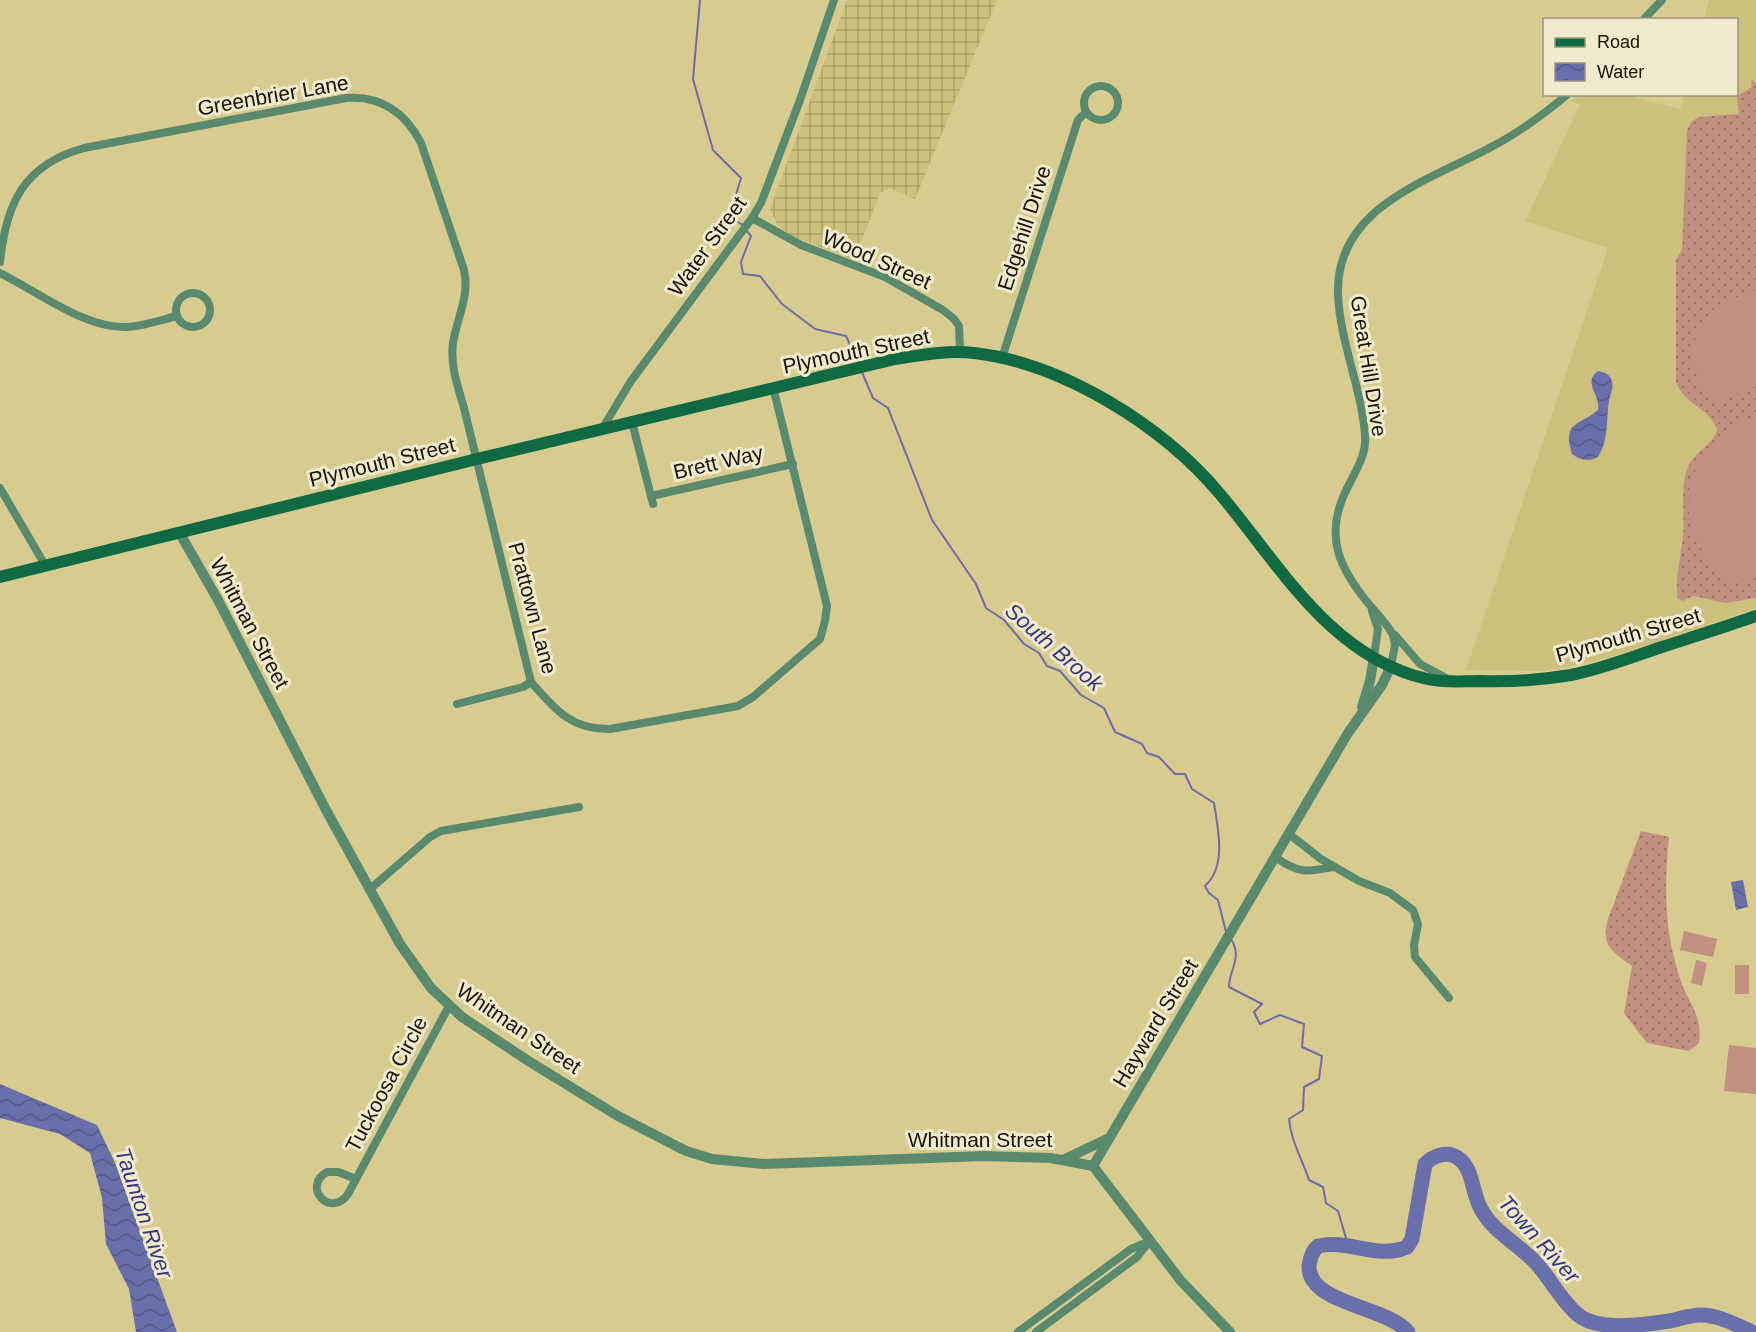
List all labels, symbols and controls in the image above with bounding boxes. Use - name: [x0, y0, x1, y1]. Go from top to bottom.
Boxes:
- legend: [1543, 18, 1738, 96]
- text: Road: [1597, 32, 1640, 52]
- text: Water: [1597, 62, 1644, 82]
- street label: Greenbrier Lane: [196, 70, 350, 120]
- street label: Edgehill Drive: [993, 163, 1055, 293]
- street label: Water Street: [663, 192, 751, 300]
- street label: Wood Street: [819, 225, 935, 293]
- street label: Great Hill Drive: [1347, 294, 1391, 438]
- street label: Plymouth Street: [781, 324, 932, 378]
- street label: Plymouth Street: [307, 433, 457, 491]
- street label: Brett Way: [671, 440, 766, 483]
- street label: Prattown Lane: [504, 540, 562, 676]
- street label: Whitman Street: [206, 554, 294, 692]
- water label: South Brook: [1000, 598, 1109, 697]
- street label: Plymouth Street: [1553, 603, 1703, 667]
- street label: Hayward Street: [1108, 955, 1202, 1091]
- street label: Whitman Street: [453, 978, 586, 1078]
- street label: Tuckoosa Circle: [341, 1012, 431, 1156]
- street label: Whitman Street: [908, 1128, 1053, 1151]
- water label: Taunton River: [110, 1145, 179, 1283]
- water label: Town River: [1493, 1190, 1586, 1289]

